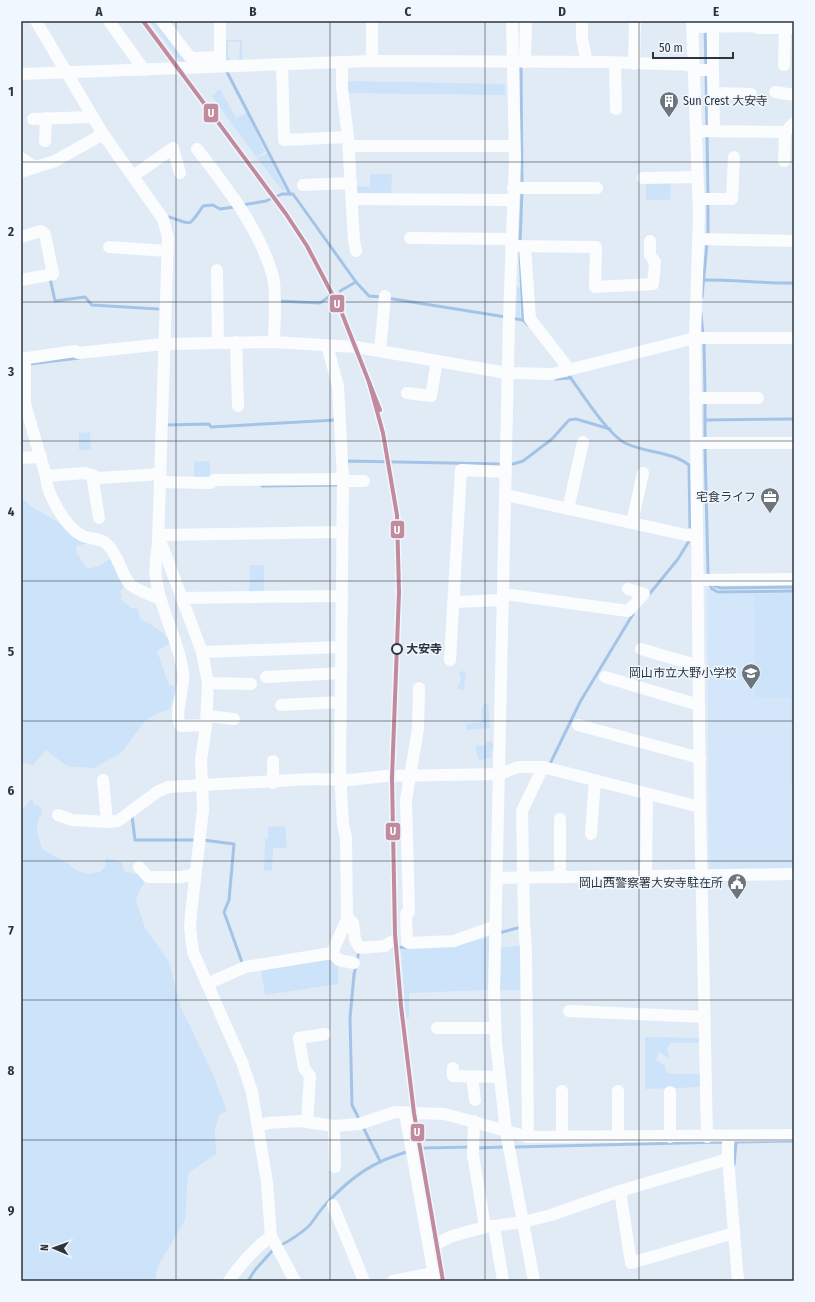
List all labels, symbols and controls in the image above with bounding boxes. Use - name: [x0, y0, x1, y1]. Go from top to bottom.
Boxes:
- text: A: [94, 4, 103, 19]
- text: B: [249, 4, 257, 19]
- text: C: [405, 4, 412, 19]
- text: D: [558, 4, 566, 19]
- text: E: [713, 4, 719, 19]
- scale bar: [653, 34, 733, 60]
- text: 50 m: [659, 41, 683, 55]
- text: 1: [8, 84, 14, 99]
- building icon: Sun Crest 大安寺: [658, 90, 680, 118]
- place label: Sun Crest 大安寺: [683, 94, 768, 108]
- line badge: U: [203, 103, 219, 123]
- text: U: [208, 107, 214, 120]
- text: 2: [7, 224, 14, 239]
- line badge: U: [329, 294, 345, 313]
- text: U: [334, 298, 340, 311]
- text: 3: [7, 364, 14, 379]
- office icon: 宅食ライフ: [759, 486, 781, 514]
- place label: 宅食ライフ: [696, 490, 756, 504]
- text: 4: [8, 504, 15, 519]
- line badge: U: [390, 520, 405, 539]
- text: U: [394, 524, 400, 537]
- place label: 大安寺: [406, 642, 442, 656]
- marker: 大安寺: [391, 643, 403, 655]
- text: 5: [8, 644, 14, 659]
- school or university icon: 岡山市立大野小学校: [740, 662, 762, 690]
- place label: 岡山市立大野小学校: [629, 666, 737, 680]
- text: 6: [8, 783, 15, 798]
- line badge: U: [385, 822, 401, 841]
- text: U: [390, 825, 396, 838]
- public building icon: 岡山西警察署大安寺駐在所: [726, 872, 748, 900]
- place label: 岡山西警察署大安寺駐在所: [579, 876, 723, 890]
- text: 7: [8, 923, 14, 938]
- text: 8: [8, 1063, 15, 1078]
- line badge: U: [410, 1123, 425, 1142]
- text: U: [414, 1126, 420, 1139]
- text: 9: [8, 1203, 15, 1218]
- north arrow: [34, 1228, 74, 1268]
- text: N: [38, 1244, 51, 1251]

